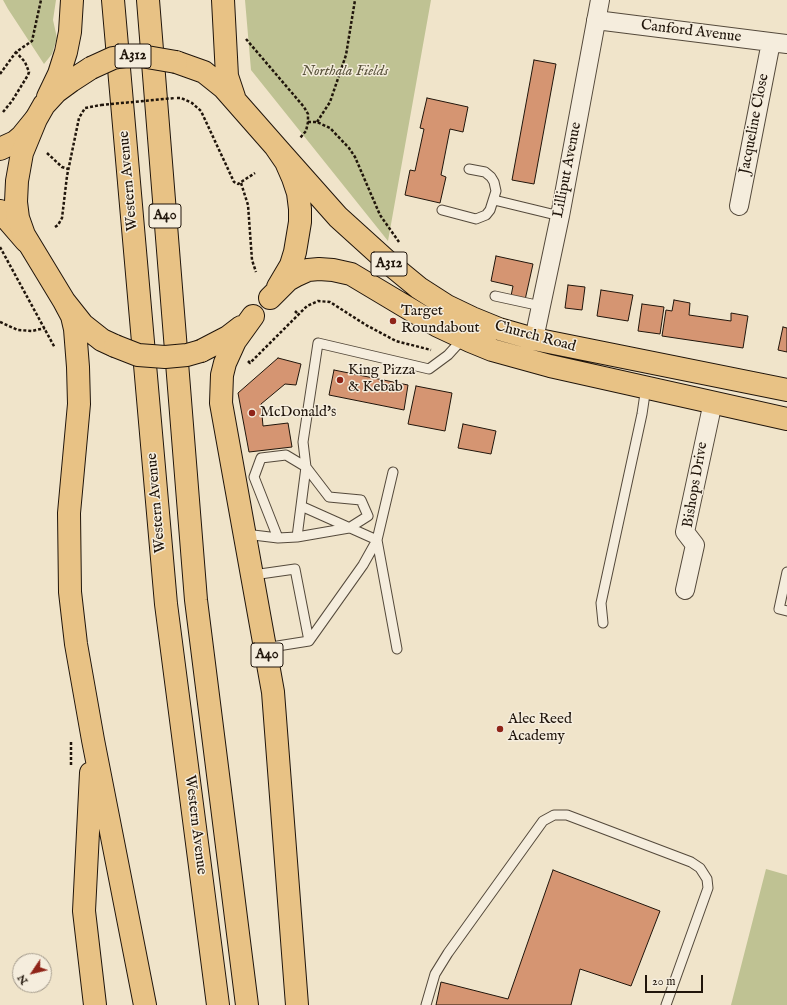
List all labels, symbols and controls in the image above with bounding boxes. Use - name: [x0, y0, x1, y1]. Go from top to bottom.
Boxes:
- street label: Canford Avenue: [640, 17, 742, 47]
- road number: A312: [115, 44, 151, 68]
- park label: Northala Fields: [302, 63, 388, 81]
- street label: Jacqueline Close: [736, 72, 774, 176]
- street label: Lilliput Avenue: [550, 121, 586, 219]
- street label: Western Avenue: [116, 130, 142, 232]
- road number: A40: [149, 204, 181, 228]
- road number: A312: [371, 252, 407, 276]
- place label: Target Roundabout: [401, 303, 480, 338]
- marker: Target Roundabout: [388, 316, 398, 326]
- street label: Church Road: [492, 318, 578, 356]
- place label: King Pizza & Kebab: [348, 362, 415, 397]
- marker: King Pizza & Kebab: [335, 375, 345, 385]
- place label: McDonald's: [260, 404, 336, 422]
- marker: McDonald's: [247, 408, 257, 418]
- street label: Bishops Drive: [680, 441, 712, 529]
- street label: Western Avenue: [144, 452, 170, 554]
- road number: A40: [251, 643, 283, 667]
- place label: Alec Reed Academy: [508, 711, 572, 746]
- marker: Alec Reed Academy: [495, 724, 505, 734]
- street label: Western Avenue: [180, 774, 210, 876]
- north arrow: [12, 953, 52, 993]
- scale bar: [647, 967, 705, 993]
- text: N: [15, 971, 31, 987]
- text: 20 m: [652, 974, 675, 989]

